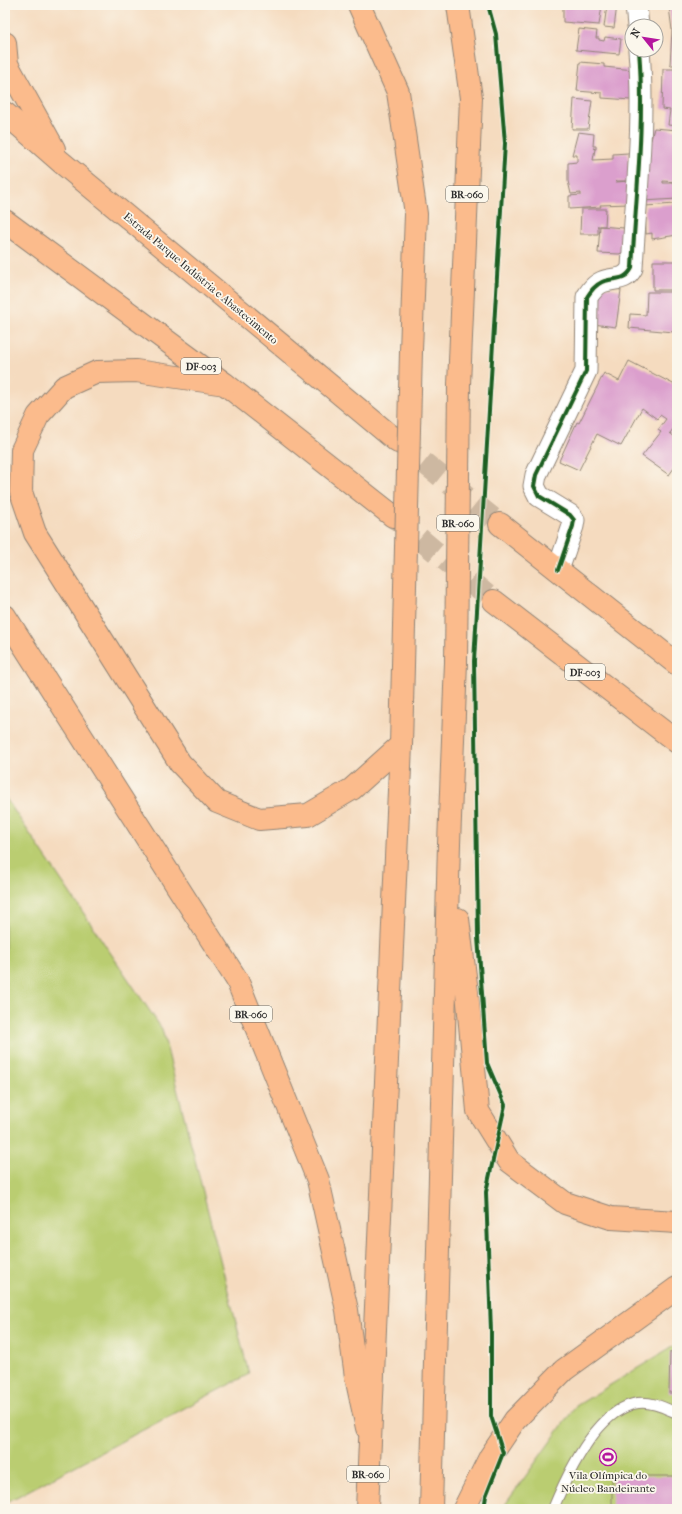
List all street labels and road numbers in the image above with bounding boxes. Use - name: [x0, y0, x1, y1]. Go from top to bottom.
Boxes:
- road number: BR-060: [446, 186, 488, 202]
- street label: Estrada Parque Indústria e Abastecimento: [121, 210, 281, 347]
- road number: DF-003: [181, 358, 221, 374]
- road number: BR-060: [437, 515, 479, 531]
- road number: DF-003: [565, 664, 605, 680]
- road number: BR-060: [230, 1006, 272, 1022]
- road number: BR-060: [347, 1466, 389, 1482]

